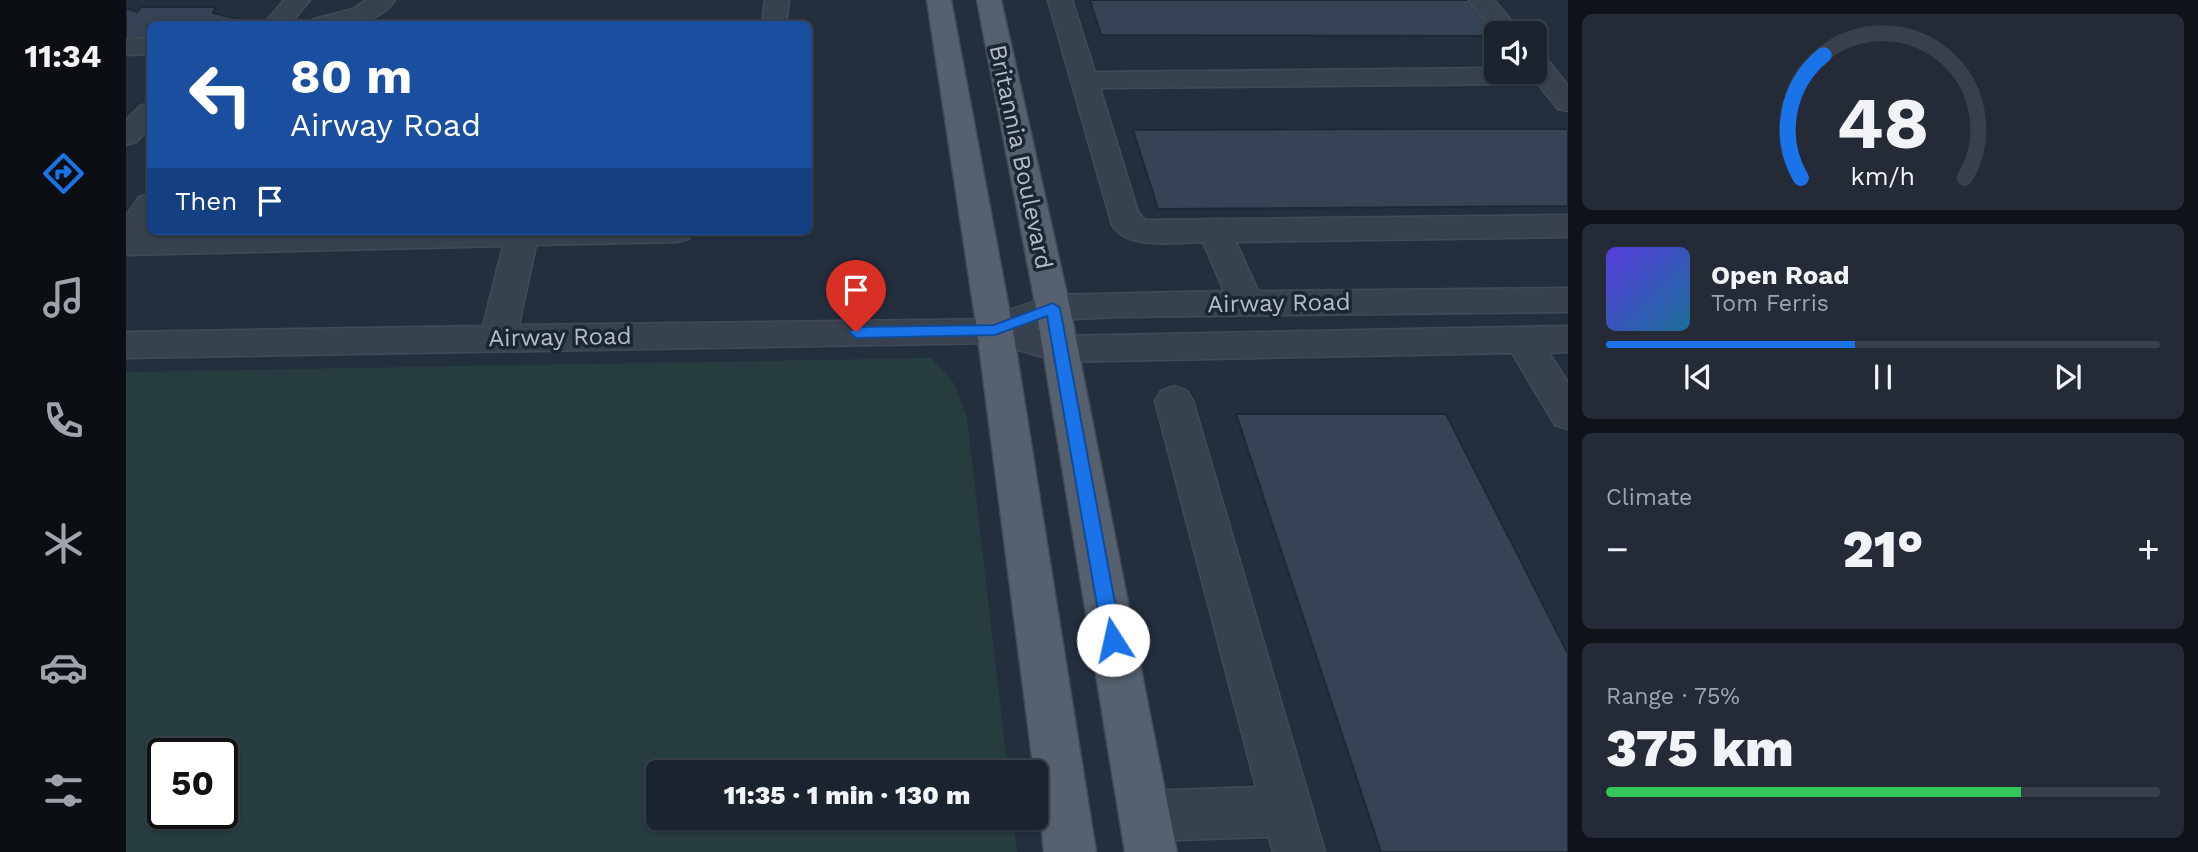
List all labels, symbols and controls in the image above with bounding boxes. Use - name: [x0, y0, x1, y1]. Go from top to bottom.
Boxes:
- map controls: [1484, 21, 1547, 84]
- button: sound: [1484, 21, 1547, 84]
- text: 11:34: [25, 37, 101, 75]
- street label: Britannia Boulevard: [984, 42, 1058, 272]
- text: 80 m: [290, 47, 412, 105]
- icon: left: [175, 49, 266, 140]
- text: 48: [1837, 80, 1929, 166]
- text: Airway Road: [290, 106, 481, 144]
- icon: directions: [39, 149, 88, 198]
- text: km/h: [1851, 162, 1915, 191]
- icon: arrive: [251, 182, 289, 220]
- text: Then: [175, 186, 237, 216]
- pin: [826, 260, 886, 332]
- text: Open Road: [1711, 260, 1849, 290]
- icon: arrive: [837, 271, 875, 309]
- icon: music: [39, 273, 88, 322]
- street label: Airway Road: [1207, 288, 1351, 318]
- text: Tom Ferris: [1711, 290, 1829, 317]
- street label: Airway Road: [488, 322, 632, 352]
- icon: previous: [1679, 358, 1717, 396]
- icon: pause: [1864, 358, 1902, 396]
- icon: next: [2049, 358, 2087, 396]
- icon: phone: [39, 396, 88, 445]
- text: Climate: [1606, 484, 1692, 511]
- icon: climate: [39, 519, 88, 568]
- text: 21°: [1843, 519, 1923, 580]
- text: −: [1606, 527, 1629, 571]
- text: +: [2137, 527, 2160, 571]
- position arrow: [1076, 603, 1150, 677]
- icon: car: [39, 643, 88, 692]
- text: Range · 75%: [1606, 683, 1740, 710]
- text: 375 km: [1606, 718, 1794, 779]
- speed limit sign: 50: [147, 738, 238, 829]
- icon: filters: [39, 766, 88, 815]
- text: 11:35 · 1 min · 130 m: [724, 780, 970, 810]

